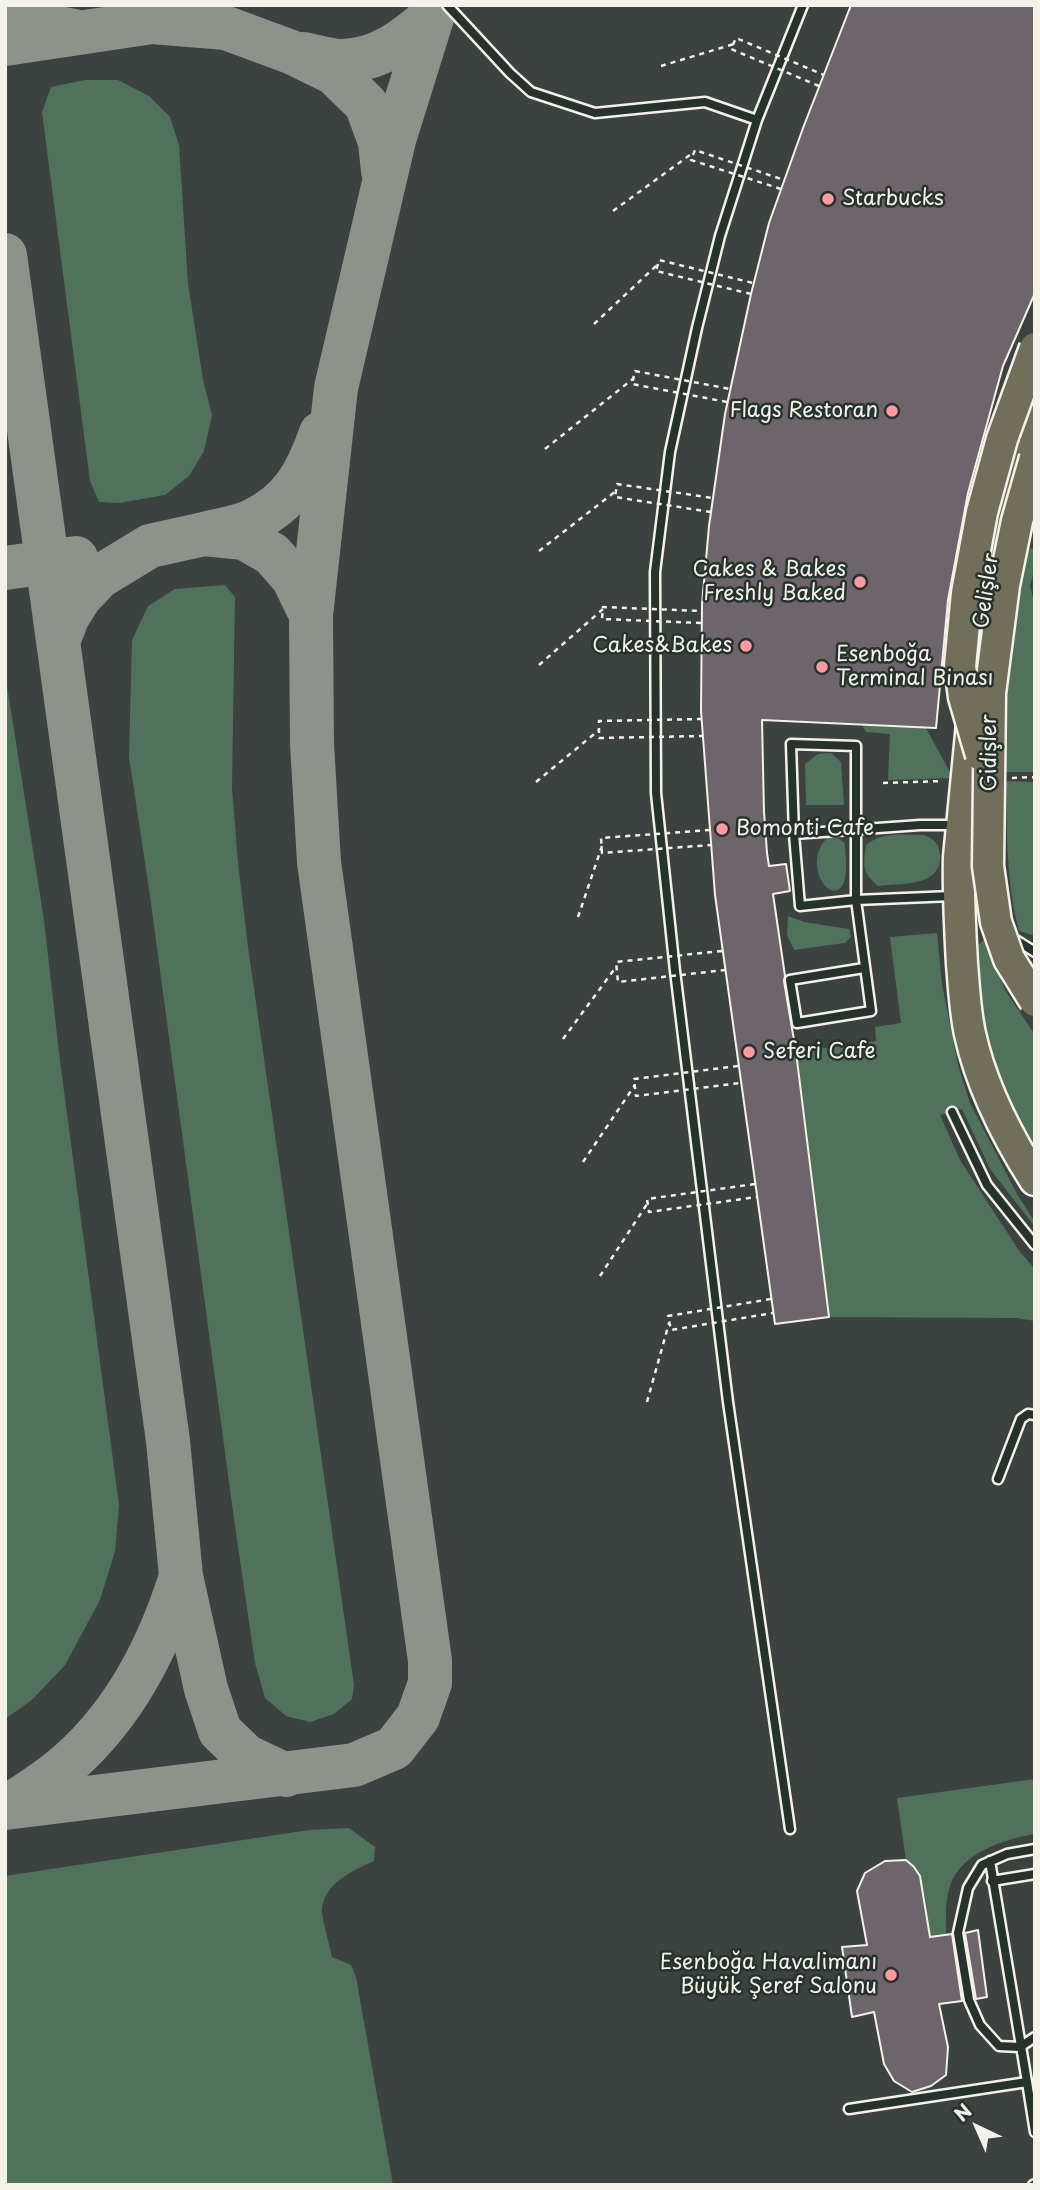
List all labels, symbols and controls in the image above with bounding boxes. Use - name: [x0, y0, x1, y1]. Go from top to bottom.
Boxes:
- place label: Starbucks: [842, 186, 944, 212]
- marker: Starbucks: [820, 191, 836, 207]
- place label: Flags Restoran: [729, 398, 878, 424]
- marker: Flags Restoran: [884, 403, 900, 419]
- street label: Gelişler: [969, 552, 1005, 630]
- place label: Cakes & Bakes Freshly Baked: [692, 557, 846, 607]
- marker: Cakes & Bakes Freshly Baked: [852, 574, 868, 590]
- place label: Cakes&Bakes: [592, 633, 732, 659]
- marker: Cakes&Bakes: [738, 638, 754, 654]
- place label: Esenboğa Terminal Binası: [836, 642, 993, 692]
- marker: Esenboğa Terminal Binası: [814, 659, 830, 675]
- street label: Gidişler: [977, 714, 1003, 792]
- place label: Bomonti Cafe: [736, 816, 874, 842]
- marker: Bomonti Cafe: [714, 821, 730, 837]
- place label: Seferi Cafe: [763, 1039, 876, 1065]
- marker: Seferi Cafe: [741, 1044, 757, 1060]
- place label: Esenboğa Havalimanı Büyük Şeref Salonu: [660, 1950, 877, 2000]
- marker: Esenboğa Havalimanı Büyük Şeref Salonu: [883, 1967, 899, 1983]
- north arrow: [942, 2092, 1012, 2162]
- text: N: [947, 2097, 978, 2127]

